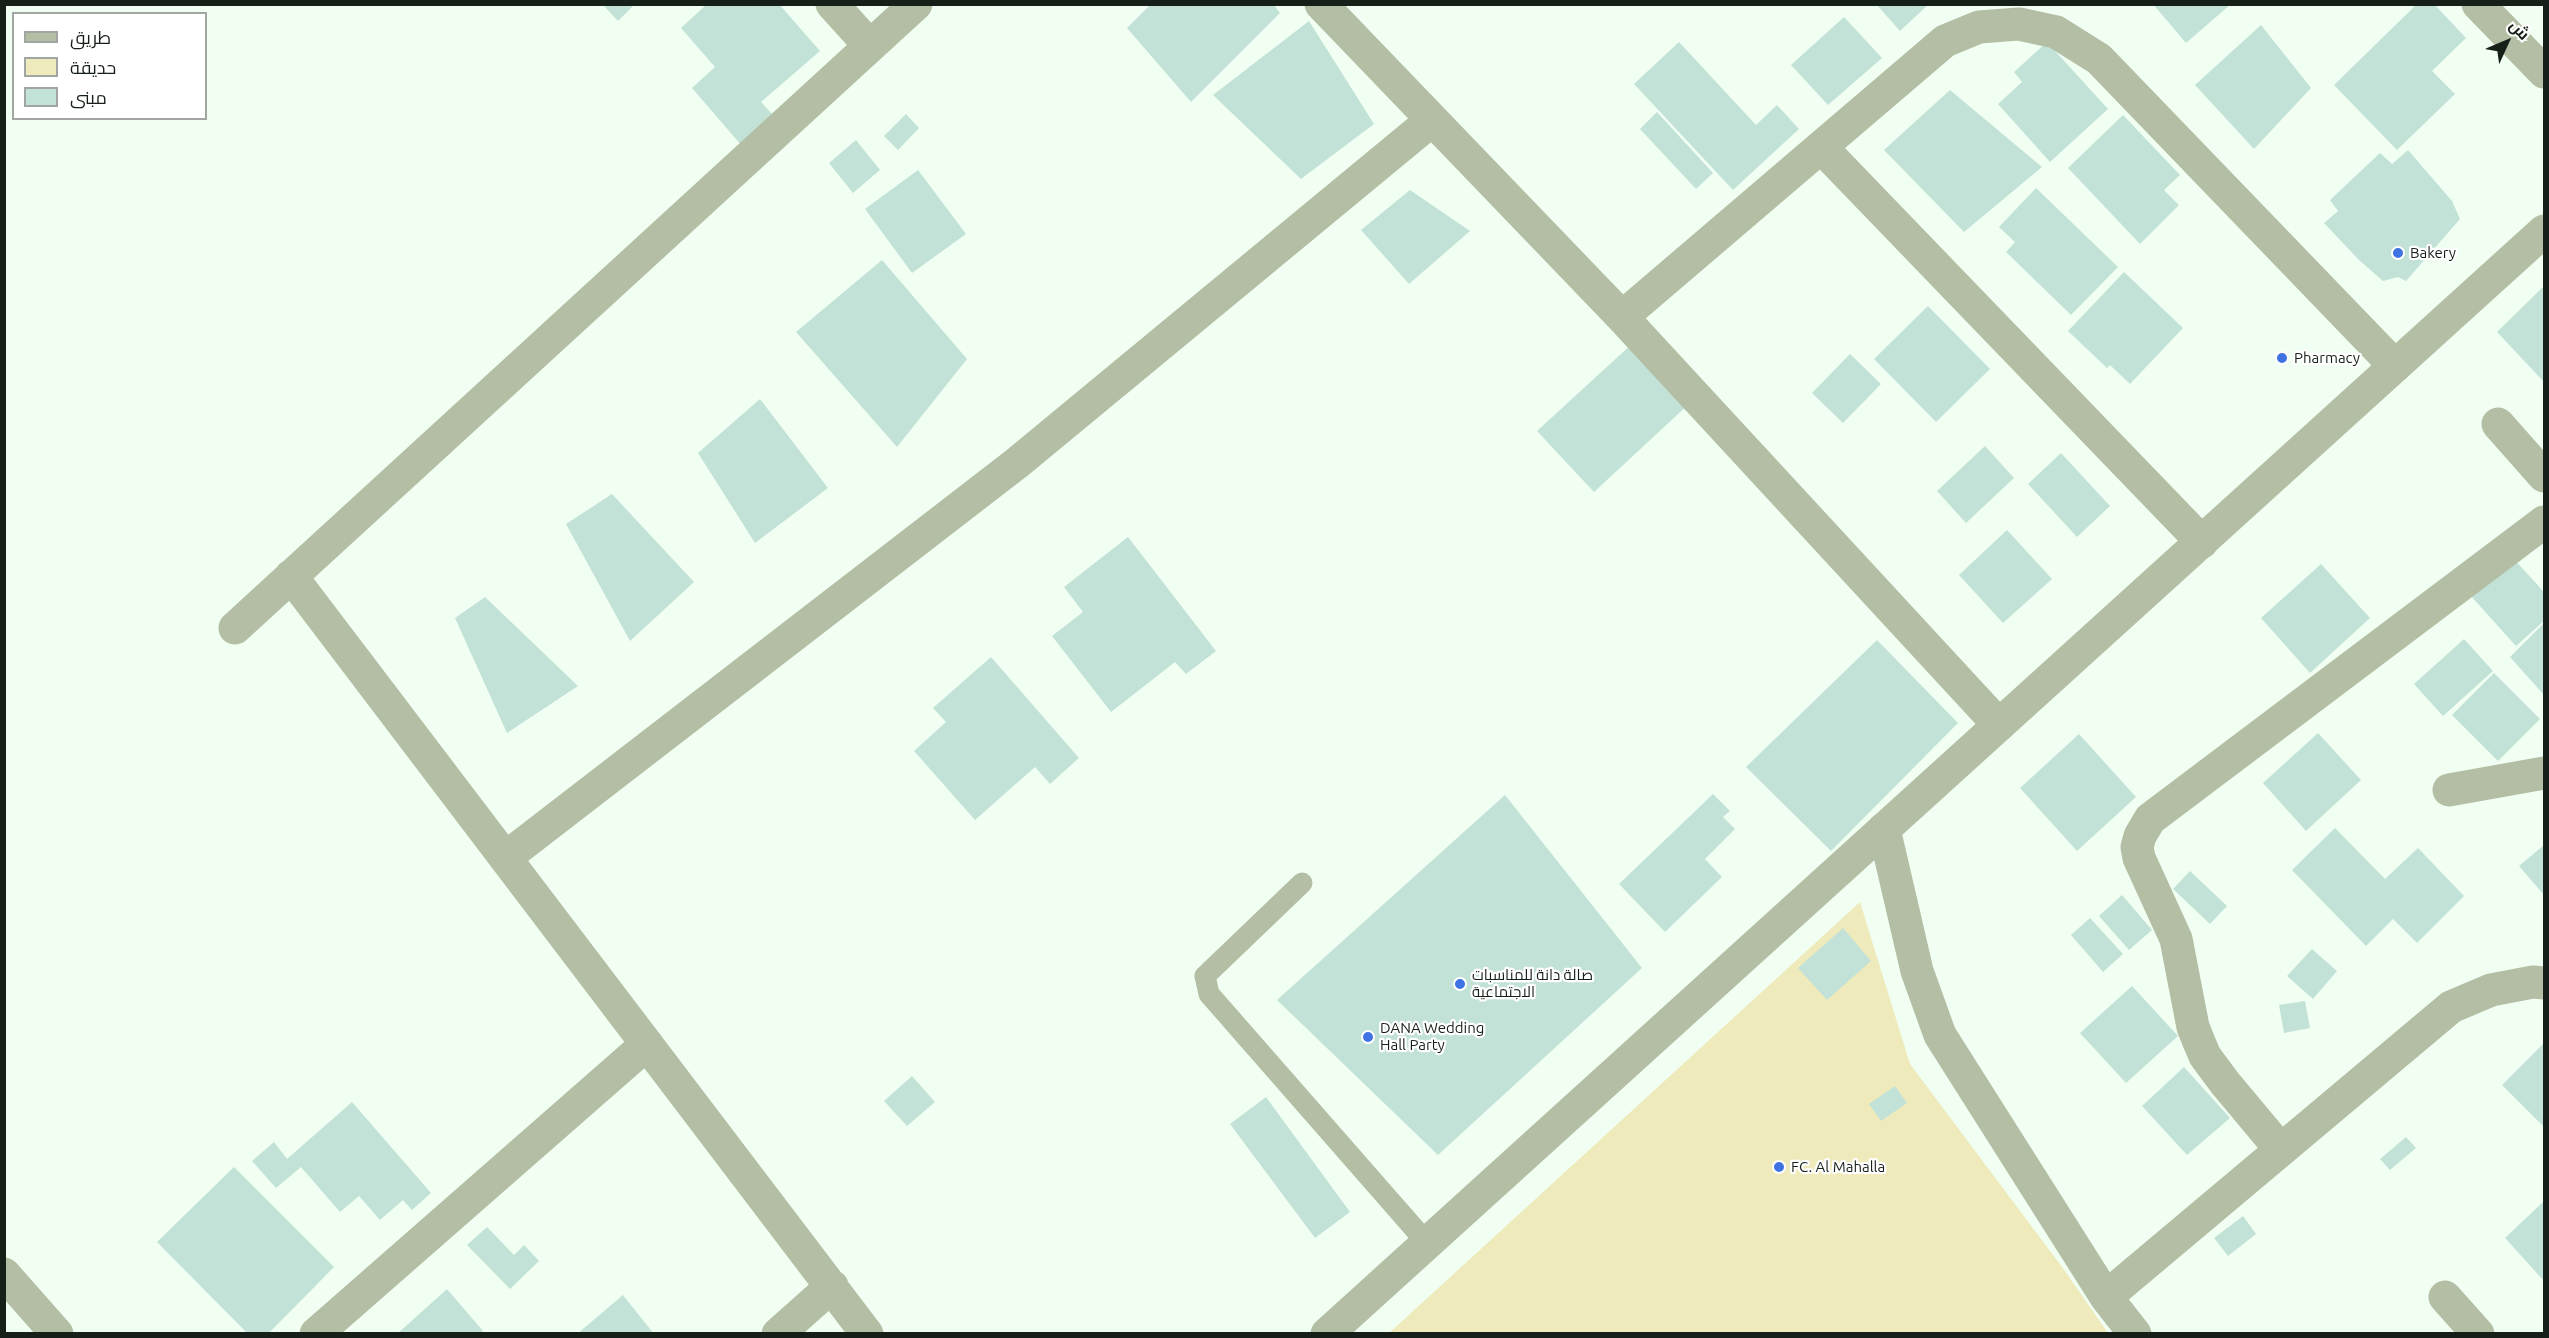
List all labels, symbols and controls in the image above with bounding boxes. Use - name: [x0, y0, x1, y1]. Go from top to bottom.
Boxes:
- legend: [12, 12, 207, 120]
- north arrow: [2477, 12, 2537, 72]
- text: ش: [2506, 16, 2534, 43]
- text: طريق: [70, 27, 111, 47]
- text: حديقة: [70, 57, 116, 77]
- text: مبنى: [70, 87, 107, 107]
- place label: Bakery: [2410, 244, 2456, 262]
- marker: Bakery: [2391, 246, 2405, 260]
- place label: Pharmacy: [2294, 349, 2360, 367]
- marker: Pharmacy: [2275, 351, 2289, 365]
- place label: صالة دانة للمناسبات الاجتماعية: [1472, 966, 1593, 1001]
- marker: صالة دانة للمناسبات الاجتماعية: [1453, 977, 1467, 991]
- place label: DANA Wedding Hall Party: [1380, 1019, 1484, 1054]
- marker: DANA Wedding Hall Party: [1361, 1030, 1375, 1044]
- place label: FC. Al Mahalla: [1791, 1158, 1885, 1176]
- marker: FC. Al Mahalla: [1772, 1160, 1786, 1174]

